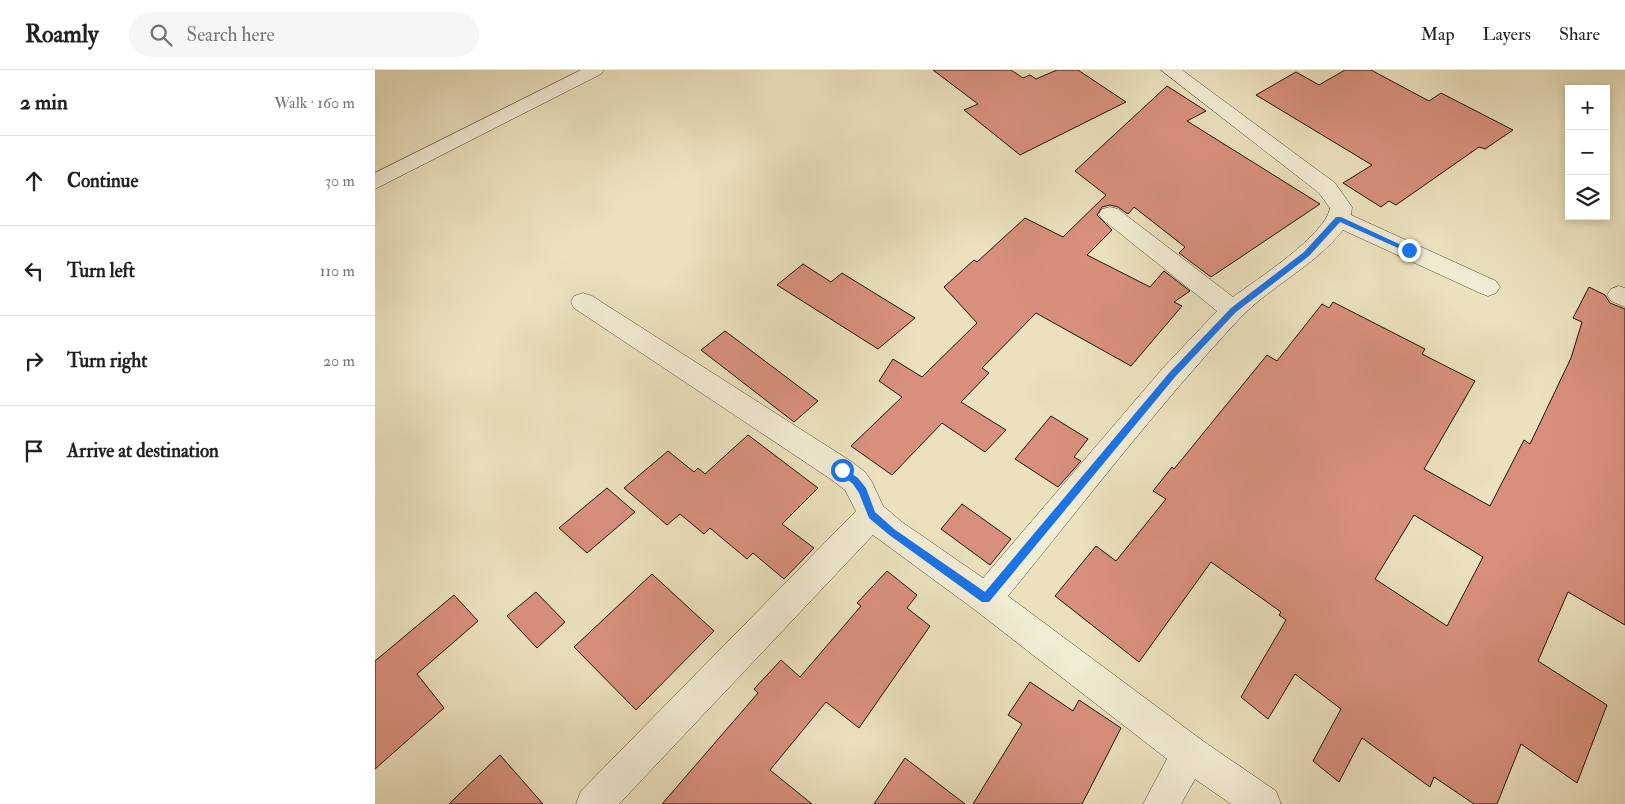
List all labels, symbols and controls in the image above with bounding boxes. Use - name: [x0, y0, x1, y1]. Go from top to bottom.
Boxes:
- search box: [129, 12, 479, 57]
- text: Roamly: [25, 19, 99, 50]
- icon: search: [147, 21, 175, 49]
- text: Search here: [187, 23, 274, 47]
- text: Map: [1421, 23, 1455, 46]
- text: Layers: [1483, 23, 1531, 46]
- text: Share: [1559, 23, 1600, 46]
- map controls: [1565, 85, 1610, 220]
- button: +: [1565, 85, 1610, 130]
- text: 2 min: [20, 89, 68, 116]
- text: Walk · 160 m: [274, 93, 355, 113]
- button: −: [1565, 130, 1610, 175]
- icon: ahead: [20, 167, 48, 195]
- text: Continue: [67, 169, 138, 193]
- text: 30 m: [325, 171, 355, 191]
- button: layers: [1565, 175, 1610, 220]
- route end: [1398, 239, 1421, 262]
- icon: left: [20, 257, 48, 285]
- text: Turn left: [67, 259, 135, 283]
- text: 110 m: [320, 261, 355, 281]
- icon: right: [20, 347, 48, 375]
- text: Turn right: [67, 349, 147, 373]
- text: 20 m: [323, 351, 355, 371]
- icon: arrive: [20, 437, 48, 465]
- text: Arrive at destination: [67, 439, 219, 463]
- route start: [831, 459, 854, 482]

